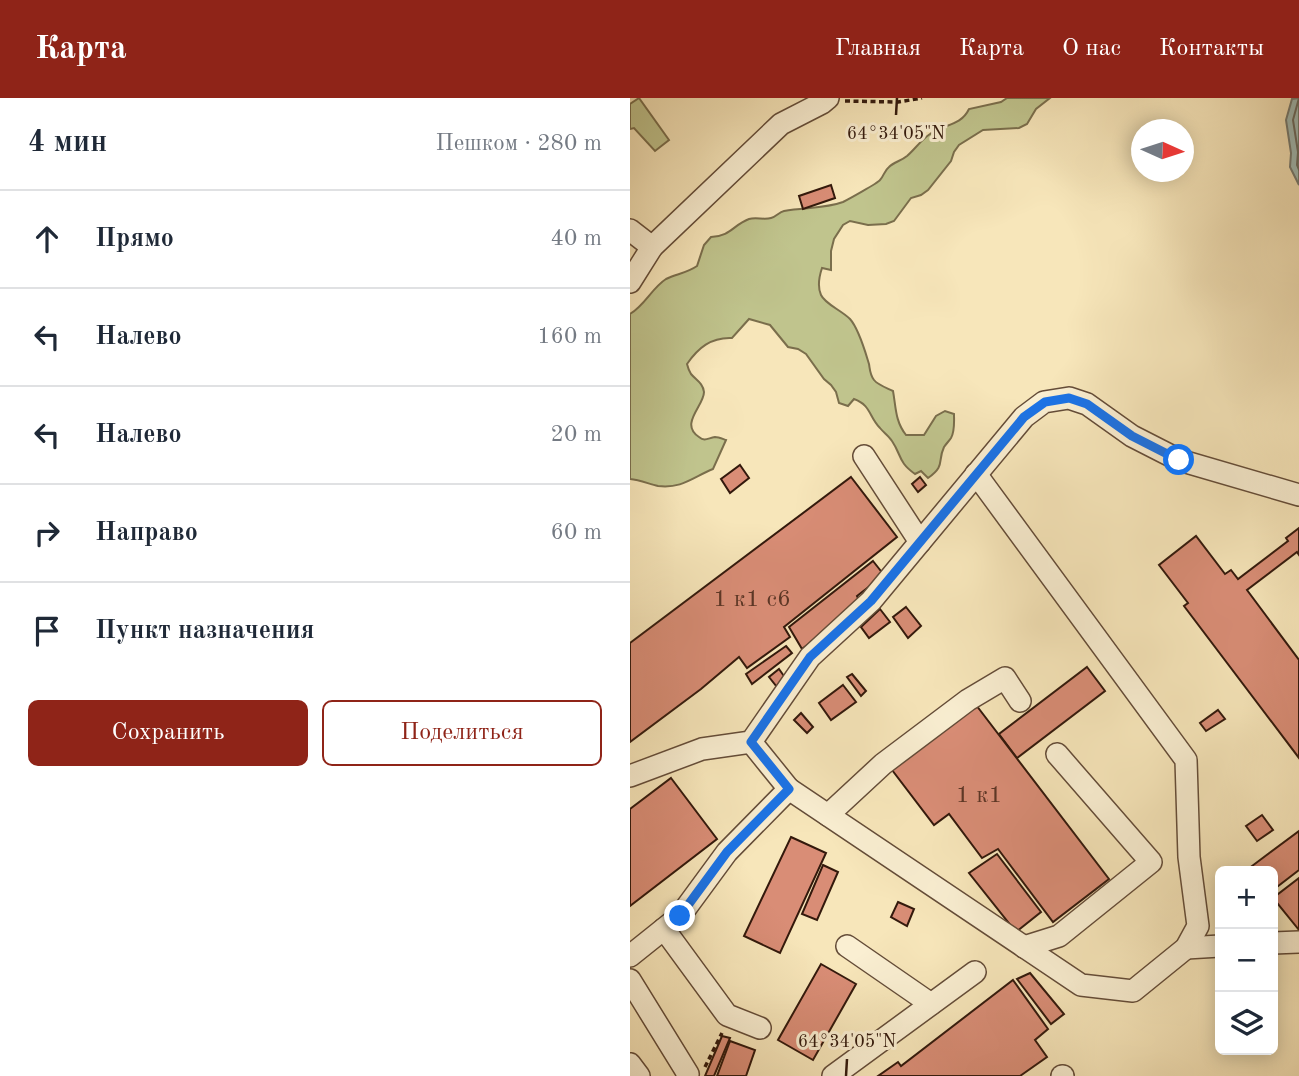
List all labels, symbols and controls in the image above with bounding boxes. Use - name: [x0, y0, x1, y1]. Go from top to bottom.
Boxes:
- text: Карта: [35, 33, 127, 66]
- text: Главная: [835, 37, 921, 61]
- text: Карта: [959, 37, 1024, 61]
- text: О нас: [1062, 37, 1121, 61]
- text: Контакты: [1159, 37, 1264, 61]
- north arrow: [1131, 119, 1194, 182]
- text: 64°34'05"N: [847, 125, 945, 143]
- text: 4 мин: [28, 128, 107, 158]
- text: Пешком · 280 m: [436, 132, 602, 155]
- icon: ahead: [28, 220, 66, 258]
- text: Прямо: [95, 226, 174, 252]
- text: 40 m: [551, 227, 602, 250]
- icon: left: [28, 318, 66, 356]
- text: Налево: [95, 324, 182, 350]
- text: 160 m: [537, 325, 602, 348]
- icon: left: [28, 416, 66, 454]
- text: Налево: [95, 422, 182, 448]
- text: 20 m: [551, 423, 602, 446]
- route start: [1163, 444, 1194, 475]
- icon: right: [28, 514, 66, 552]
- text: Направо: [95, 520, 198, 546]
- text: 60 m: [551, 521, 602, 544]
- house number: 1 к1 с6: [713, 588, 791, 612]
- icon: arrive: [28, 612, 66, 650]
- text: Пункт назначения: [95, 618, 314, 644]
- button: Сохранить: [28, 700, 308, 766]
- button: Поделиться: [322, 700, 602, 766]
- house number: 1 к1: [956, 784, 1002, 808]
- map controls: [1215, 866, 1278, 1055]
- button: +: [1215, 866, 1278, 929]
- route end: [664, 900, 695, 931]
- button: −: [1215, 929, 1278, 992]
- button: layers: [1215, 992, 1278, 1055]
- text: 64°34'05"N: [798, 1033, 896, 1051]

